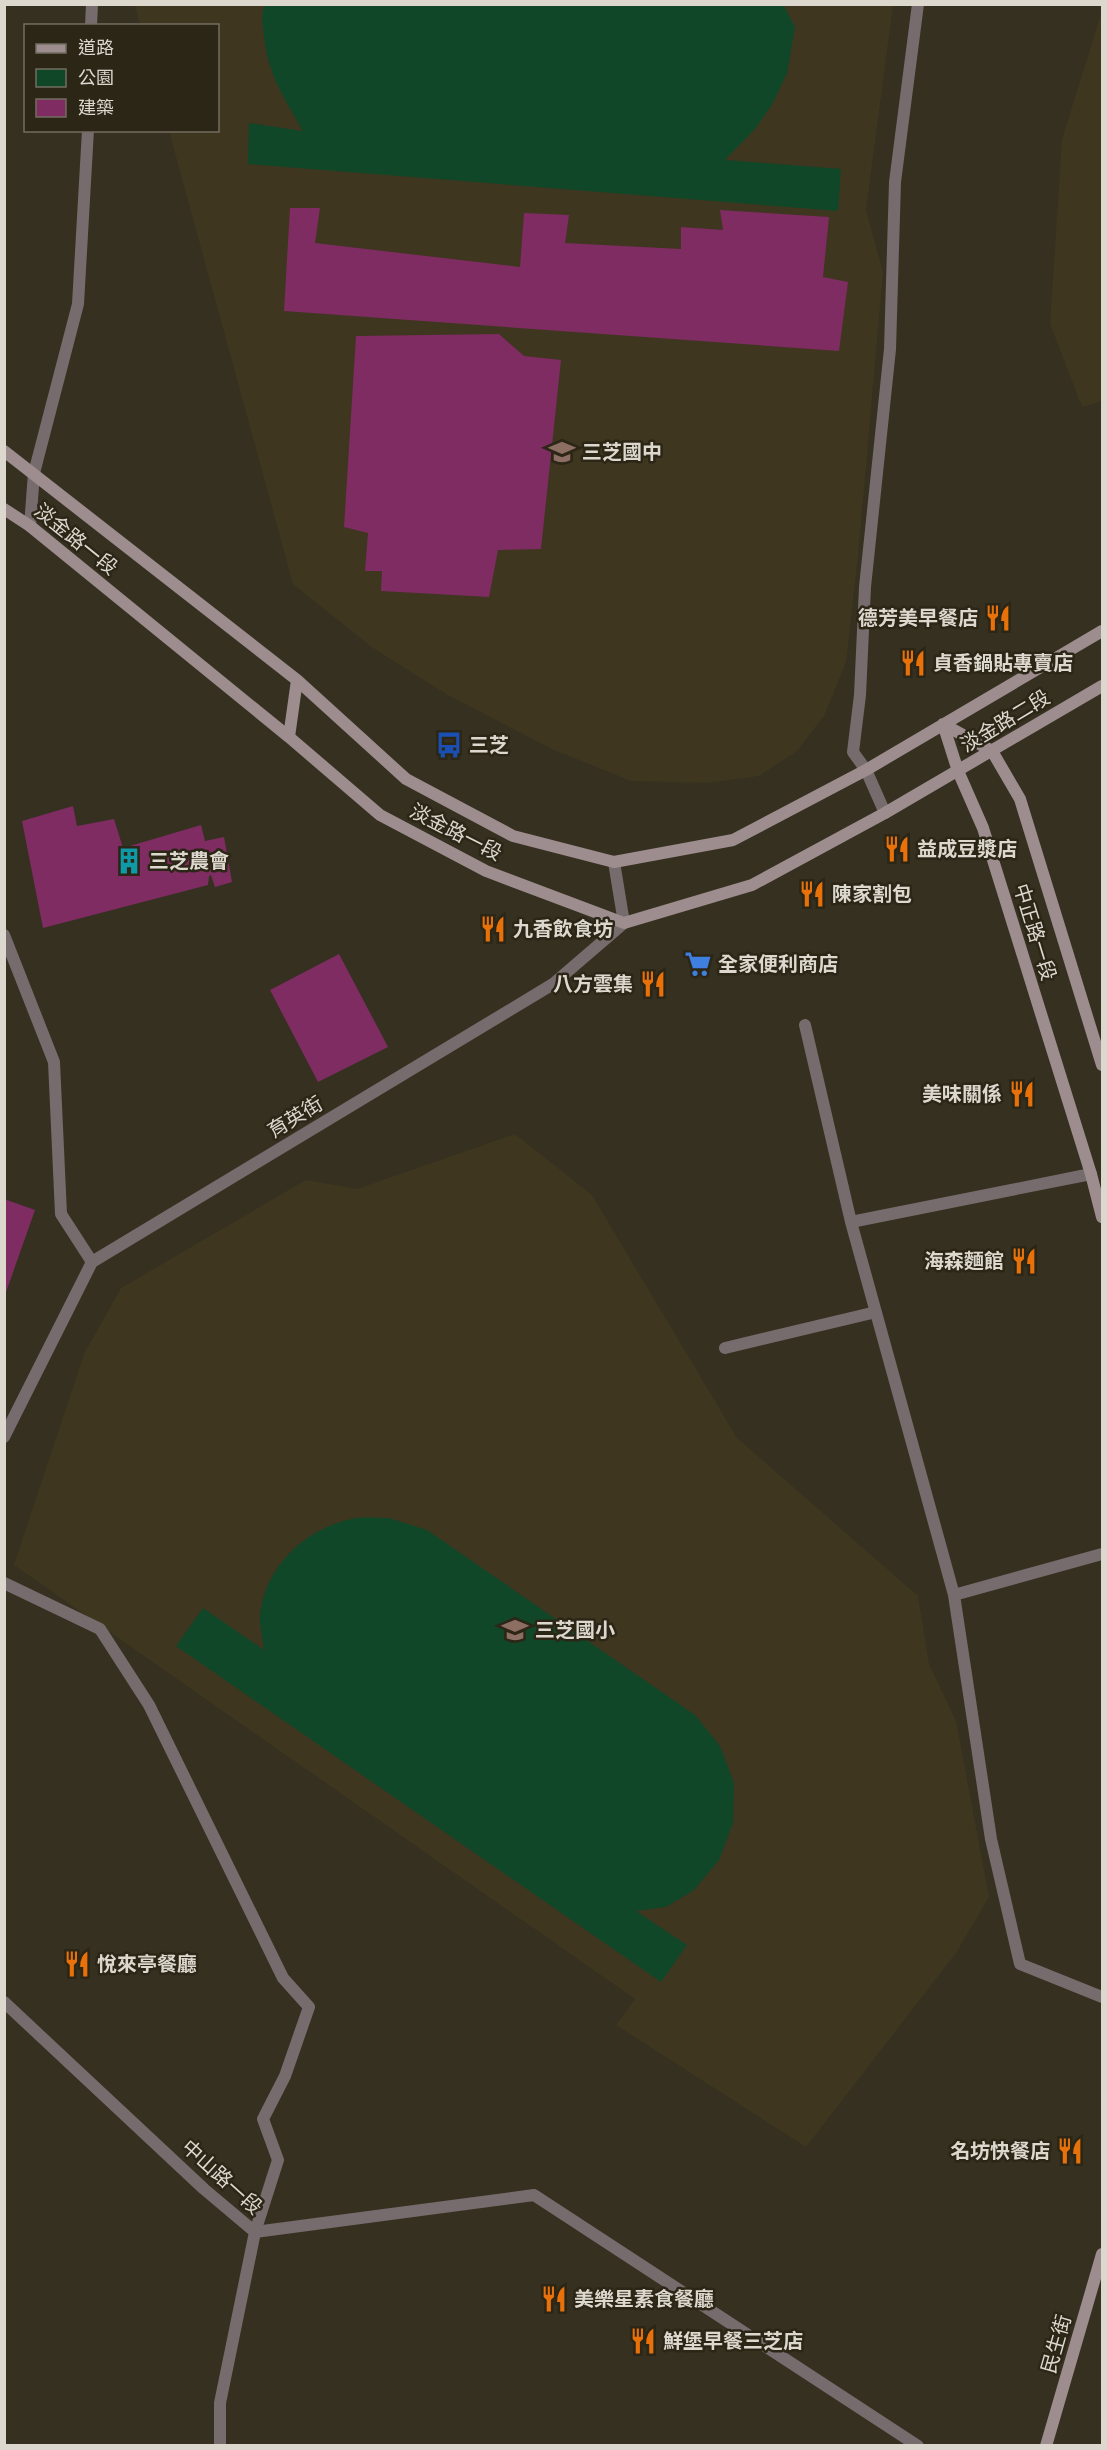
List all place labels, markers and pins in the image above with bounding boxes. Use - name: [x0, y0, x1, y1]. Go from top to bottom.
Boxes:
- school or university icon: 三芝國中: [547, 437, 577, 467]
- place label: 三芝國中: [582, 440, 662, 464]
- restaurant icon: 德芳美早餐店: [983, 603, 1013, 633]
- place label: 德芳美早餐店: [858, 606, 978, 630]
- restaurant icon: 貞香鍋貼專賣店: [898, 648, 928, 678]
- place label: 貞香鍋貼專賣店: [933, 651, 1073, 675]
- bus stop icon: 三芝: [434, 730, 464, 760]
- place label: 三芝: [469, 733, 509, 757]
- restaurant icon: 益成豆漿店: [882, 834, 912, 864]
- place label: 益成豆漿店: [917, 837, 1017, 861]
- building icon: 三芝農會: [114, 846, 144, 876]
- place label: 三芝農會: [149, 849, 229, 873]
- restaurant icon: 陳家割包: [797, 879, 827, 909]
- place label: 陳家割包: [832, 882, 912, 906]
- restaurant icon: 九香飲食坊: [478, 914, 508, 944]
- place label: 九香飲食坊: [513, 917, 613, 941]
- supermarket icon: 全家便利商店: [683, 949, 713, 979]
- place label: 全家便利商店: [718, 952, 838, 976]
- restaurant icon: 八方雲集: [638, 969, 668, 999]
- place label: 八方雲集: [553, 972, 633, 996]
- restaurant icon: 美味關係: [1007, 1079, 1037, 1109]
- place label: 美味關係: [922, 1082, 1002, 1106]
- restaurant icon: 海森麵館: [1009, 1246, 1039, 1276]
- place label: 海森麵館: [924, 1249, 1004, 1273]
- school or university icon: 三芝國小: [500, 1615, 530, 1645]
- place label: 三芝國小: [535, 1618, 615, 1642]
- restaurant icon: 悅來亭餐廳: [62, 1949, 92, 1979]
- place label: 悅來亭餐廳: [97, 1952, 197, 1976]
- restaurant icon: 名坊快餐店: [1055, 2136, 1085, 2166]
- place label: 名坊快餐店: [950, 2139, 1050, 2163]
- restaurant icon: 美樂星素食餐廳: [539, 2284, 569, 2314]
- place label: 美樂星素食餐廳: [574, 2287, 714, 2311]
- restaurant icon: 鮮堡早餐三芝店: [628, 2326, 658, 2356]
- place label: 鮮堡早餐三芝店: [663, 2329, 803, 2353]

